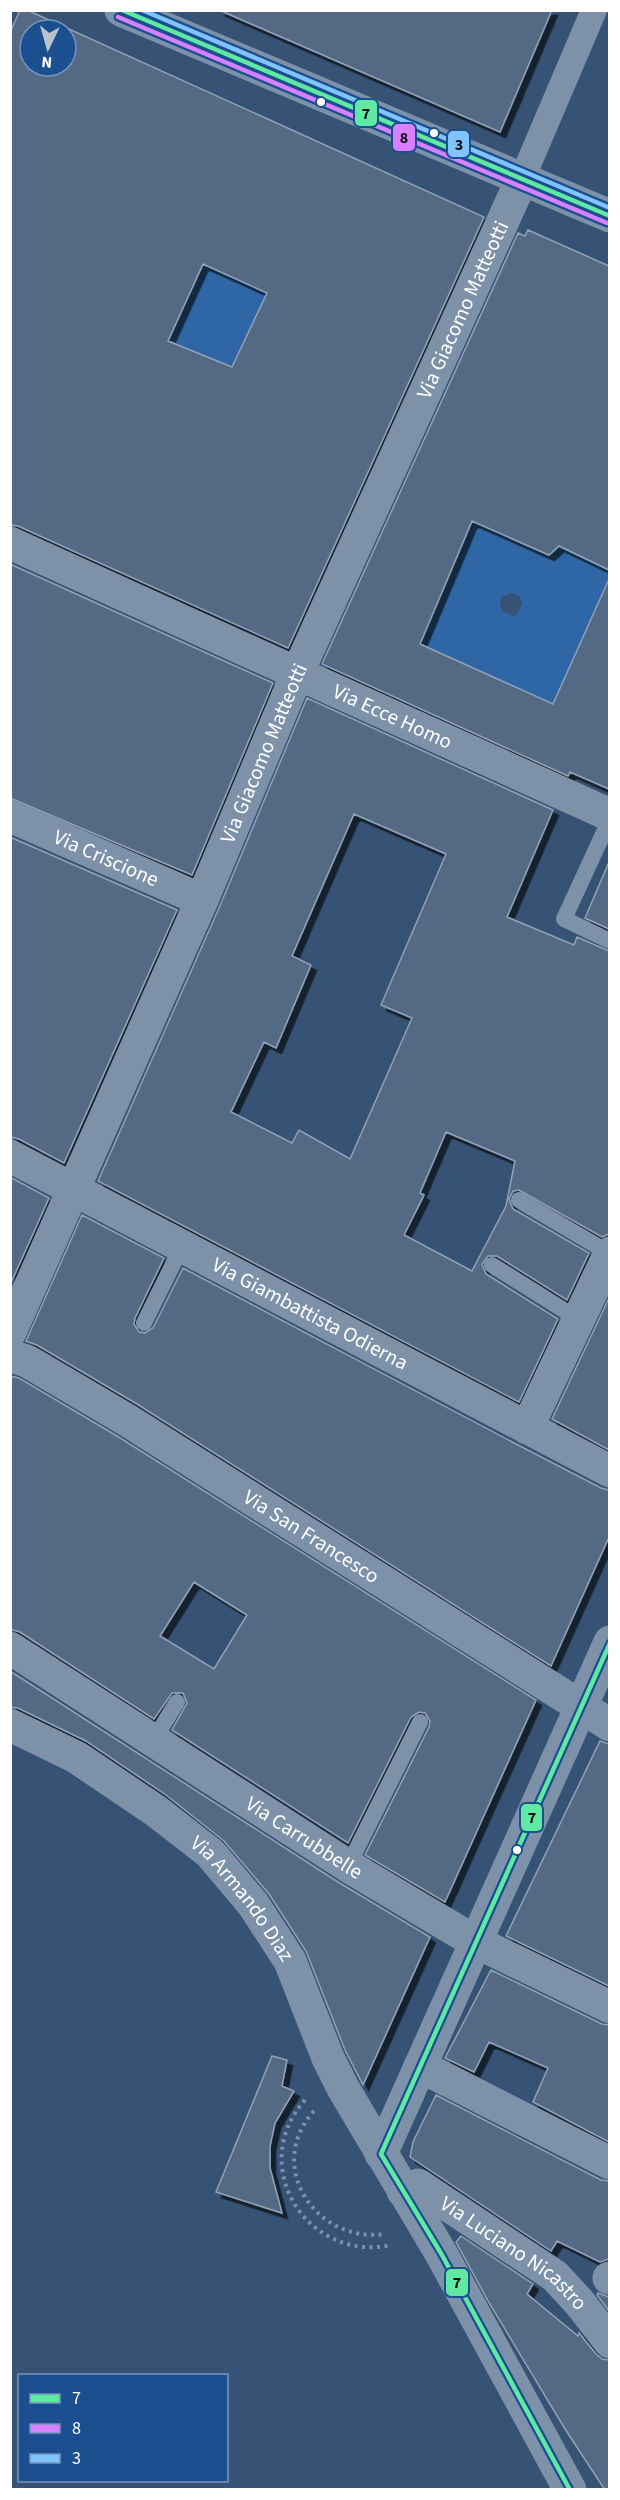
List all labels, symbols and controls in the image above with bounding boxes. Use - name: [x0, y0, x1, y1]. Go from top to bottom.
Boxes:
- north arrow: [18, 18, 78, 78]
- text: N: [41, 51, 53, 73]
- unlabelled marker: [315, 96, 327, 108]
- line badge: 7: [354, 99, 378, 127]
- text: 7: [362, 103, 370, 125]
- line badge: 8: [392, 123, 416, 152]
- text: 8: [400, 127, 408, 149]
- unlabelled marker: [428, 127, 440, 139]
- line badge: 3: [447, 130, 470, 158]
- text: 3: [455, 134, 463, 156]
- street label: Via Giacomo Matteotti: [409, 216, 516, 404]
- street label: Via Giacomo Matteotti: [213, 658, 315, 848]
- street label: Via Ecce Homo: [328, 676, 457, 757]
- street label: Via Criscione: [49, 822, 164, 894]
- street label: Via Giambattista Odierna: [207, 1250, 414, 1378]
- street label: Via San Francesco: [237, 1482, 385, 1591]
- street label: Via Carrubbelle: [240, 1789, 368, 1887]
- line badge: 7: [520, 1803, 543, 1832]
- text: 7: [528, 1807, 536, 1829]
- street label: Via Armando Diaz: [184, 1828, 302, 1968]
- unlabelled marker: [511, 1844, 523, 1856]
- street label: Via Luciano Nicastro: [434, 2189, 595, 2316]
- line badge: 7: [445, 2268, 469, 2297]
- text: 7: [453, 2272, 461, 2294]
- legend: [18, 2374, 228, 2482]
- text: 7: [72, 2386, 81, 2411]
- text: 8: [72, 2416, 81, 2441]
- text: 3: [72, 2446, 81, 2471]

